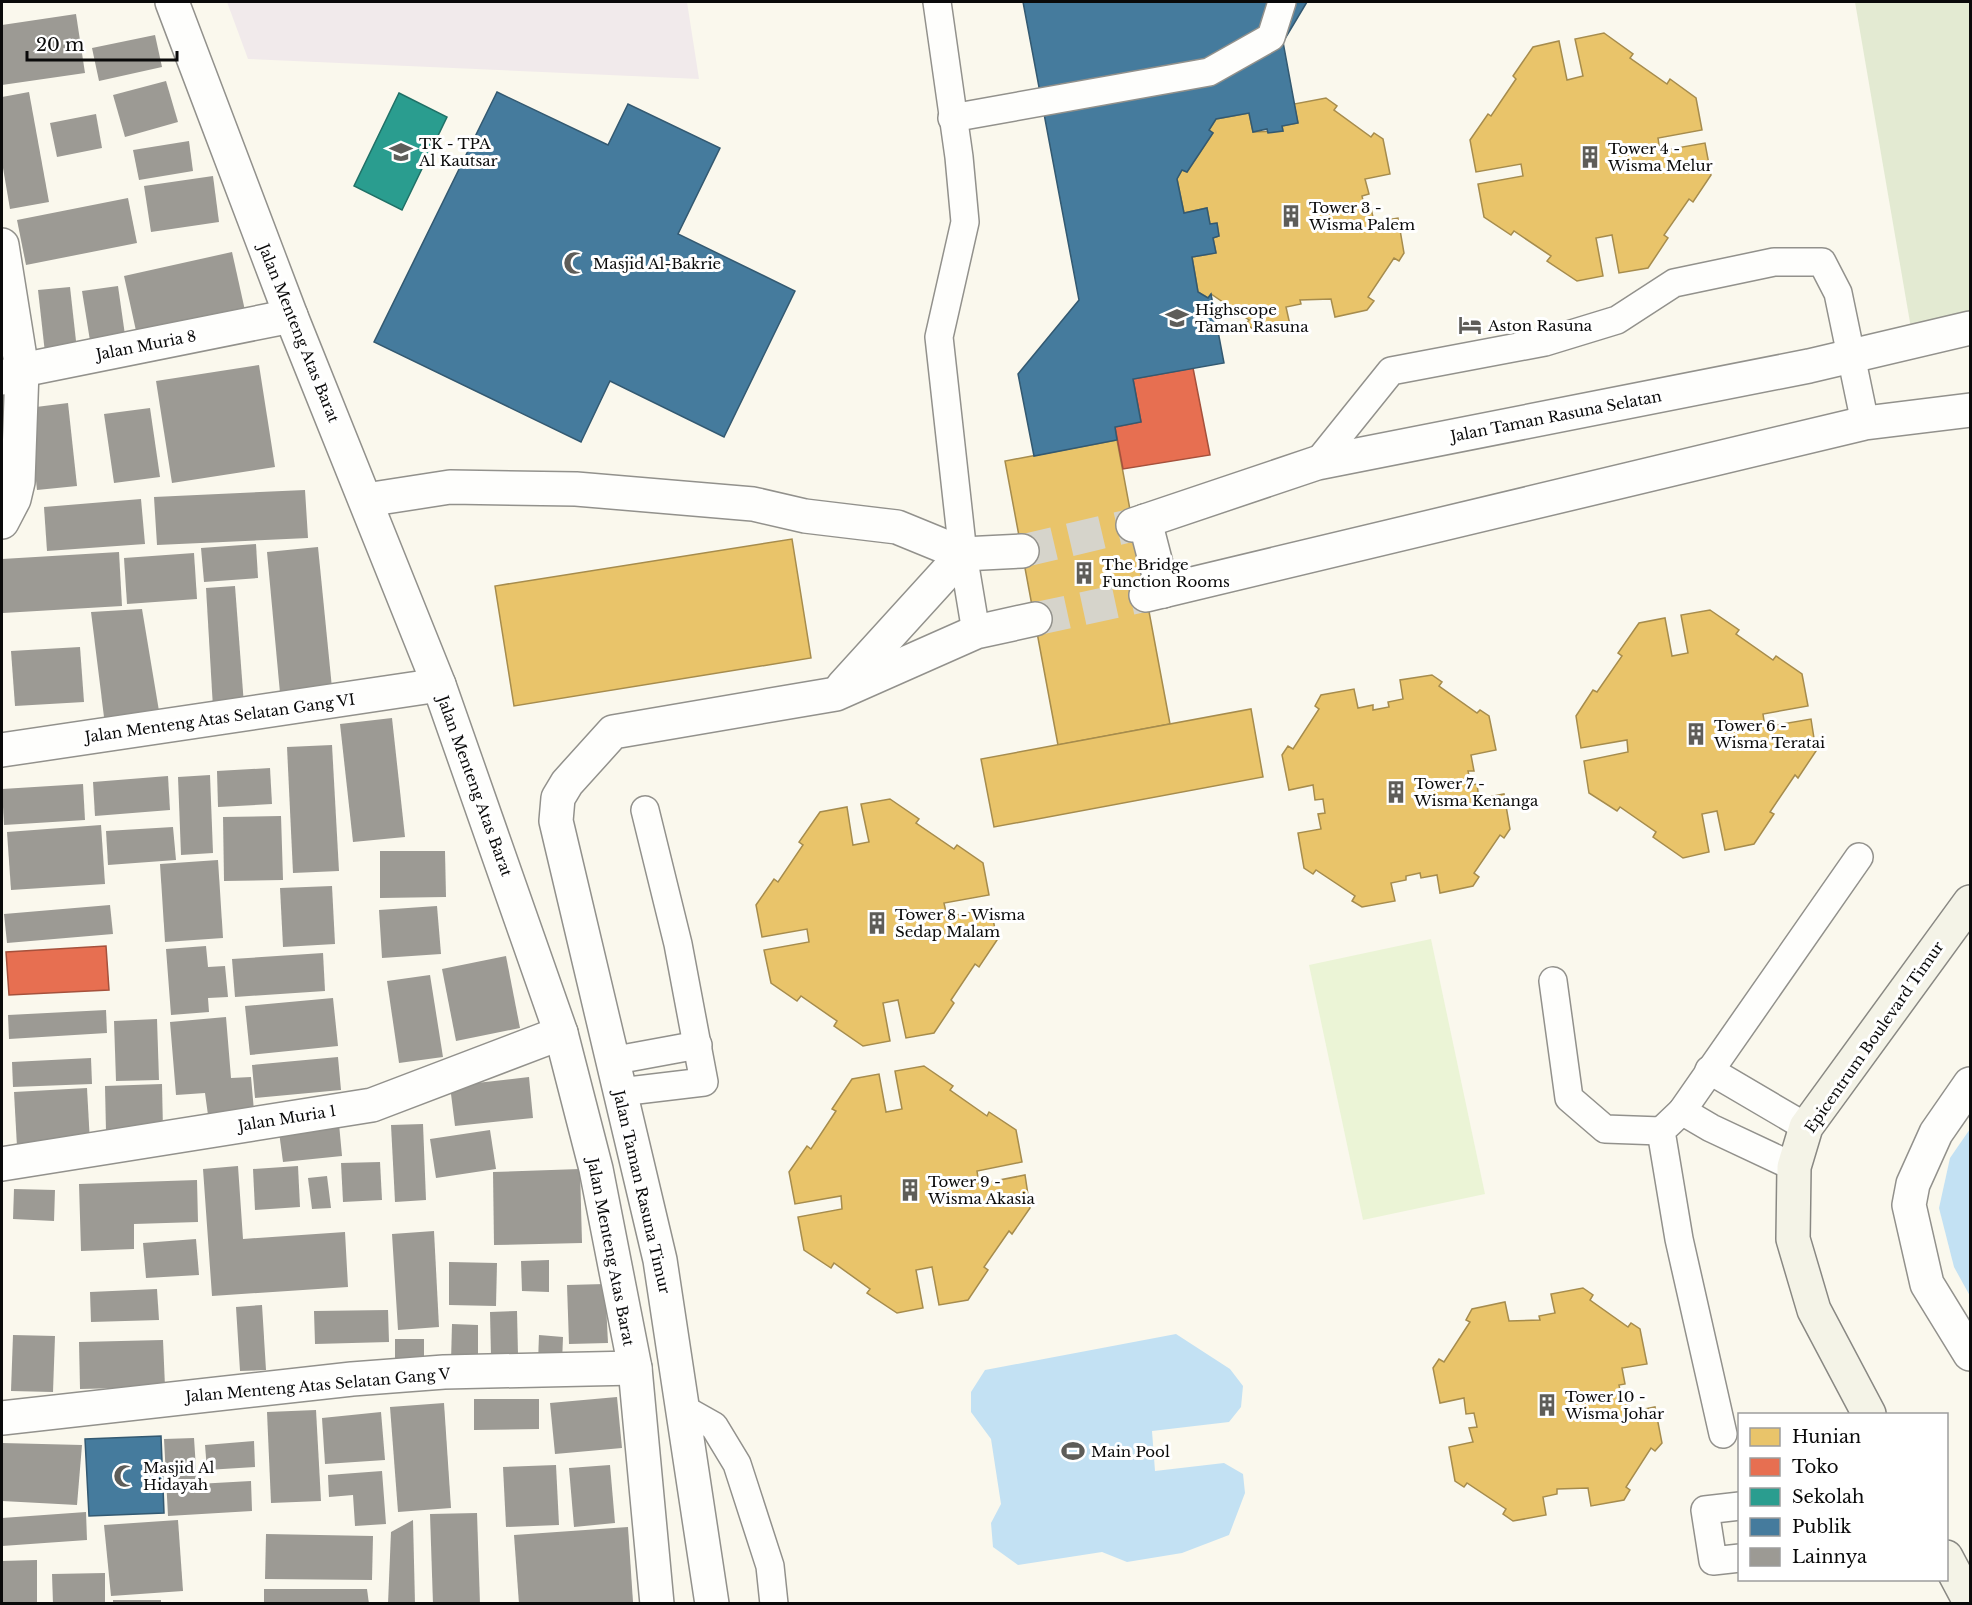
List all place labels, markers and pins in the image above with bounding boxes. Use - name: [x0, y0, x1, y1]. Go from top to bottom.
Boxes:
- place label: TK - TPA Al Kautsar: [418, 134, 499, 170]
- school or university icon: TK - TPA Al Kautsar: [388, 139, 414, 165]
- place label: Tower 4 - Wisma Melur: [1607, 139, 1713, 175]
- building icon: Tower 4 - Wisma Melur: [1577, 144, 1603, 170]
- place label: Tower 3 - Wisma Palem: [1308, 198, 1415, 234]
- building icon: Tower 3 - Wisma Palem: [1278, 203, 1304, 229]
- mosque icon: Masjid Al-Bakrie: [562, 250, 588, 276]
- place label: Masjid Al-Bakrie: [593, 254, 721, 273]
- place label: Highscope Taman Rasuna: [1195, 300, 1309, 336]
- school or university icon: Highscope Taman Rasuna: [1164, 305, 1190, 331]
- hotel icon: Aston Rasuna: [1457, 312, 1483, 338]
- place label: Aston Rasuna: [1487, 316, 1593, 335]
- place label: The Bridge Function Rooms: [1102, 555, 1230, 591]
- building icon: The Bridge Function Rooms: [1071, 560, 1097, 586]
- place label: Tower 6 - Wisma Teratai: [1713, 716, 1825, 752]
- building icon: Tower 6 - Wisma Teratai: [1683, 721, 1709, 747]
- place label: Tower 7 - Wisma Kenanga: [1413, 774, 1539, 810]
- building icon: Tower 7 - Wisma Kenanga: [1383, 779, 1409, 805]
- place label: Tower 8 - Wisma Sedap Malam: [895, 905, 1026, 941]
- building icon: Tower 8 - Wisma Sedap Malam: [864, 910, 890, 936]
- place label: Tower 9 - Wisma Akasia: [927, 1172, 1035, 1208]
- building icon: Tower 9 - Wisma Akasia: [897, 1177, 923, 1203]
- place label: Tower 10 - Wisma Johar: [1564, 1387, 1665, 1423]
- building icon: Tower 10 - Wisma Johar: [1534, 1392, 1560, 1418]
- sports icon: Main Pool: [1060, 1438, 1086, 1464]
- place label: Main Pool: [1091, 1442, 1170, 1461]
- place label: Masjid Al Hidayah: [143, 1458, 215, 1494]
- mosque icon: Masjid Al Hidayah: [112, 1463, 138, 1489]

